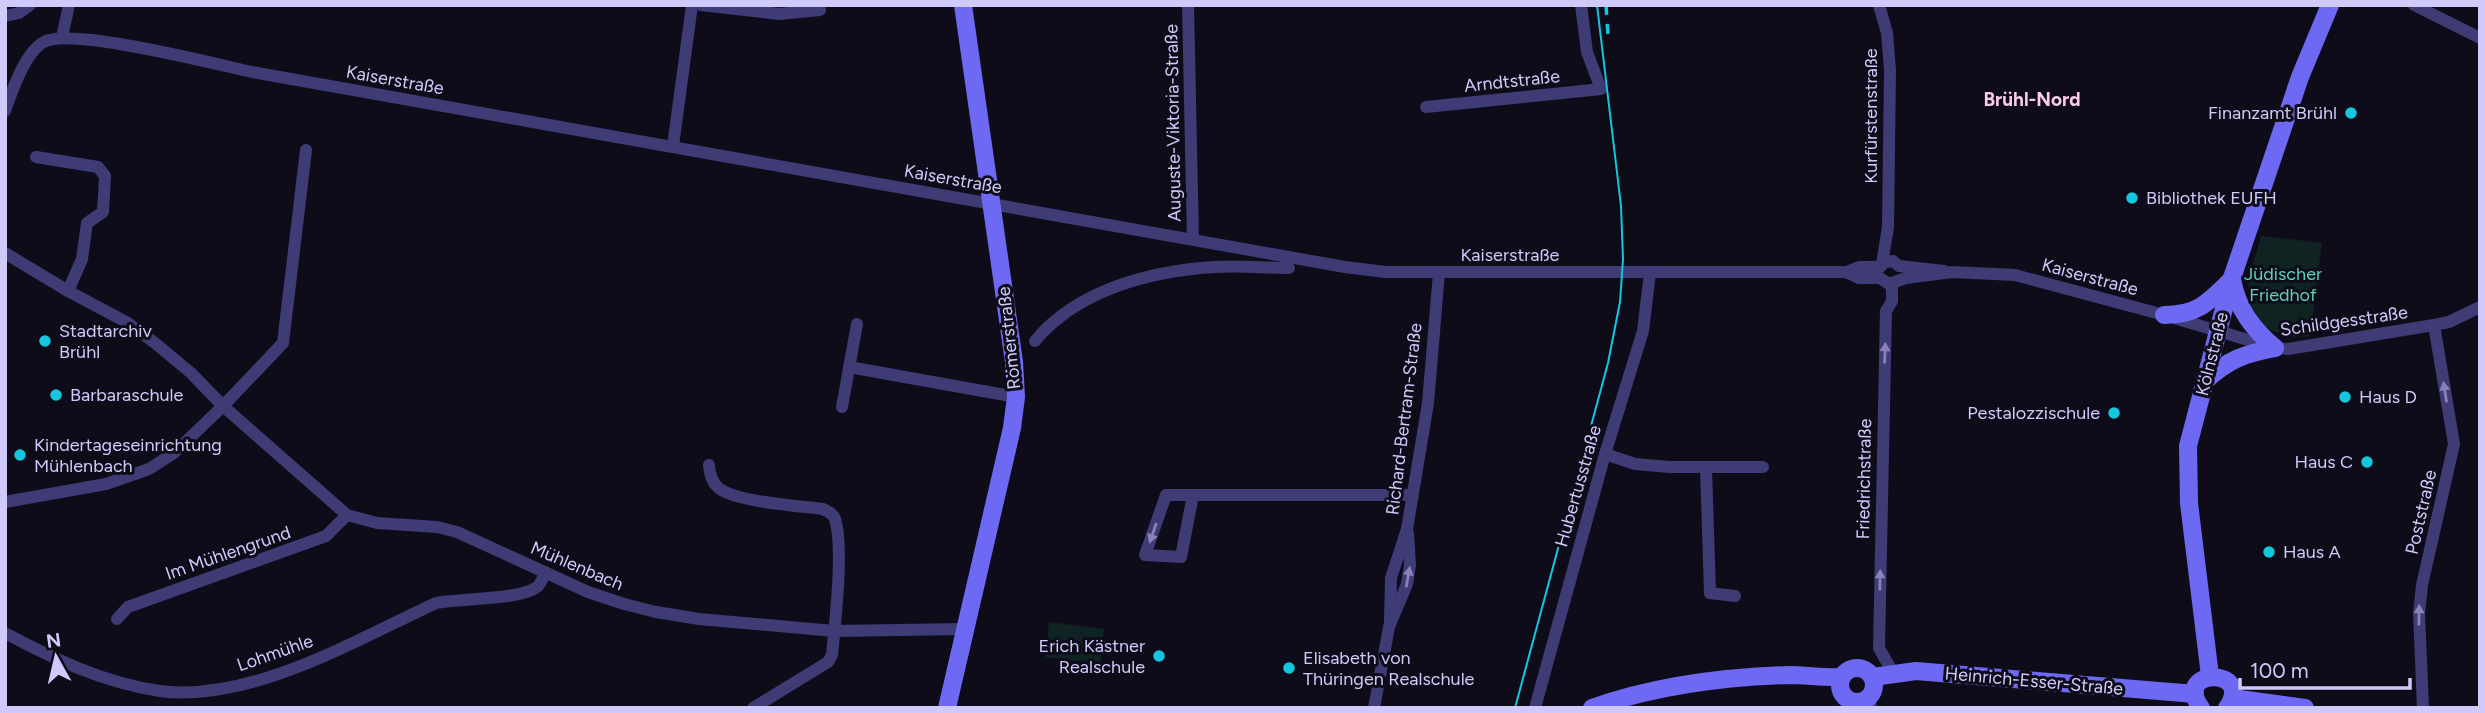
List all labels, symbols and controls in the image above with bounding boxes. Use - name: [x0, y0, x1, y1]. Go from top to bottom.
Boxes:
- street label: Auguste-Viktoria-Straße: [1160, 24, 1186, 222]
- street label: Kurfürstenstraße: [1860, 48, 1882, 184]
- street label: Kaiserstraße: [344, 61, 446, 99]
- street label: Arndtstraße: [1463, 65, 1561, 97]
- district label: Brühl-Nord: [1983, 88, 2081, 111]
- place label: Finanzamt Brühl: [2208, 102, 2337, 124]
- marker: Finanzamt Brühl: [2343, 105, 2359, 121]
- street label: Kaiserstraße: [902, 160, 1004, 198]
- place label: Bibliothek EUFH: [2146, 187, 2277, 209]
- marker: Bibliothek EUFH: [2124, 190, 2140, 206]
- street label: Kaiserstraße: [1461, 244, 1560, 266]
- street label: Kaiserstraße: [2039, 254, 2141, 300]
- park label: Jüdischer Friedhof: [2244, 263, 2322, 306]
- street label: Römerstraße: [993, 285, 1025, 391]
- street label: Schildgesstraße: [2279, 301, 2409, 341]
- street label: Kölnstraße: [2191, 310, 2233, 398]
- place label: Stadtarchiv Brühl: [59, 320, 153, 363]
- street label: Richard-Bertram-Straße: [1381, 321, 1427, 516]
- marker: Stadtarchiv Brühl: [37, 333, 53, 349]
- one-way arrow: [1879, 342, 1890, 364]
- one-way arrow: [2439, 381, 2450, 403]
- place label: Barbaraschule: [70, 384, 183, 406]
- place label: Haus D: [2359, 386, 2417, 408]
- marker: Barbaraschule: [48, 387, 64, 403]
- marker: Haus D: [2337, 389, 2353, 405]
- place label: Pestalozzischule: [1967, 402, 2100, 424]
- marker: Pestalozzischule: [2106, 405, 2122, 421]
- street label: Friedrichstraße: [1852, 418, 1876, 540]
- street label: Hubertusstraße: [1550, 422, 1606, 549]
- place label: Kindertageseinrichtung Mühlenbach: [34, 434, 222, 477]
- marker: Kindertageseinrichtung Mühlenbach: [12, 447, 28, 463]
- place label: Haus C: [2294, 451, 2353, 473]
- marker: Haus C: [2359, 454, 2375, 470]
- street label: Poststraße: [2401, 467, 2441, 557]
- street label: Im Mühlengrund: [162, 521, 294, 585]
- one-way arrow: [1147, 523, 1158, 544]
- street label: Mühlenbach: [527, 537, 627, 595]
- place label: Haus A: [2283, 541, 2341, 563]
- marker: Haus A: [2261, 544, 2277, 560]
- one-way arrow: [1403, 566, 1414, 588]
- one-way arrow: [1874, 569, 1886, 591]
- one-way arrow: [2414, 604, 2425, 626]
- north arrow: [21, 622, 91, 692]
- text: N: [45, 628, 63, 653]
- street label: Lohmühle: [234, 630, 316, 676]
- place label: Erich Kästner Realschule: [1039, 635, 1145, 678]
- scale bar: [2240, 646, 2410, 690]
- place label: Elisabeth von Thüringen Realschule: [1303, 647, 1475, 690]
- marker: Erich Kästner Realschule: [1151, 648, 1167, 664]
- text: 100 m: [2250, 658, 2309, 683]
- marker: Elisabeth von Thüringen Realschule: [1281, 660, 1297, 676]
- street label: Heinrich-Esser-Straße: [1944, 662, 2124, 700]

